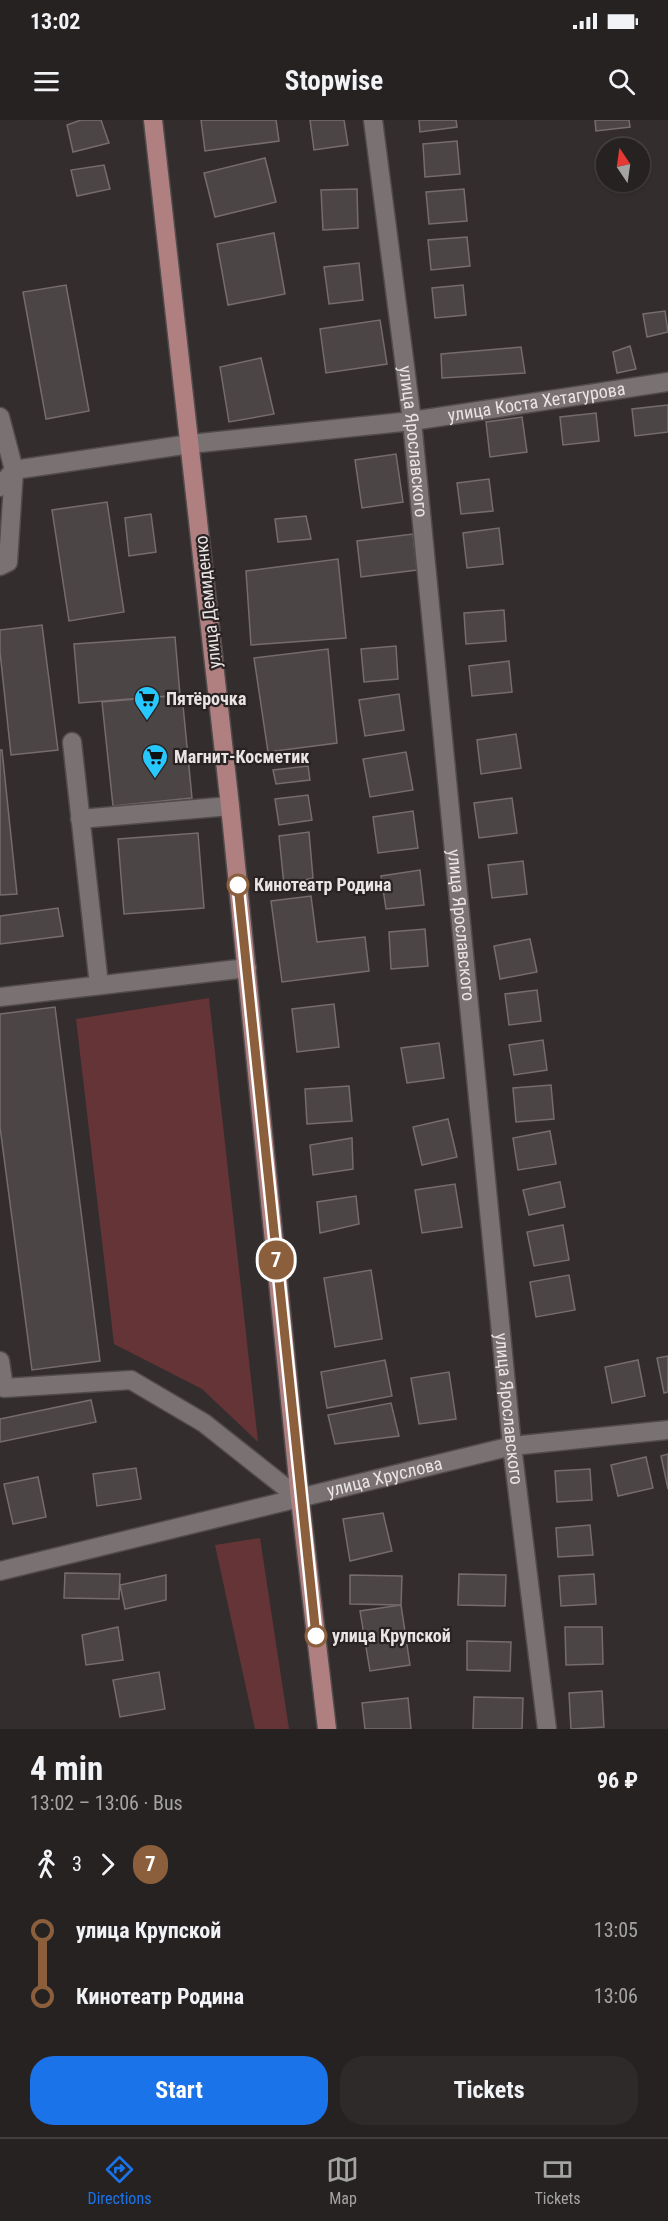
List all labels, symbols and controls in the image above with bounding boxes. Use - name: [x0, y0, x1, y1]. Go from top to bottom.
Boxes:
- text: 13:02: [30, 9, 81, 34]
- icon: menu: [30, 65, 63, 98]
- text: Stopwise: [285, 65, 383, 97]
- icon: search: [605, 65, 638, 98]
- north arrow: [596, 138, 650, 192]
- map controls: [596, 138, 650, 192]
- street label: улица Ярославского: [395, 364, 432, 518]
- street label: улица Коста Хетагурова: [446, 378, 627, 425]
- street label: улица Демиденко: [190, 535, 225, 670]
- supermarket icon: Пятёрочка: [132, 684, 162, 722]
- place label: Пятёрочка: [166, 688, 246, 709]
- supermarket icon: Магнит-Косметик: [140, 742, 170, 780]
- place label: Магнит-Косметик: [174, 746, 309, 767]
- street label: улица Ярославского: [444, 848, 480, 1002]
- marker: Кинотеатр Родина: [227, 874, 249, 896]
- place label: Кинотеатр Родина: [254, 874, 392, 895]
- line badge: 7: [256, 1240, 296, 1280]
- text: 7: [271, 1248, 281, 1272]
- street label: улица Ярославского: [491, 1332, 528, 1486]
- street label: улица Хруслова: [325, 1452, 444, 1501]
- marker: улица Крупской: [305, 1625, 327, 1647]
- place label: улица Крупской: [332, 1625, 451, 1646]
- text: 4 min: [30, 1749, 103, 1788]
- text: 96 ₽: [597, 1768, 638, 1793]
- text: 13:02 – 13:06 · Bus: [30, 1791, 183, 1815]
- icon: walk: [30, 1848, 63, 1881]
- icon: forward: [91, 1848, 124, 1881]
- text: 3: [72, 1852, 82, 1876]
- text: 7: [145, 1852, 156, 1876]
- text: улица Крупской: [76, 1918, 221, 1943]
- text: 13:05: [594, 1918, 638, 1942]
- text: Кинотеатр Родина: [76, 1984, 244, 2009]
- text: 13:06: [594, 1984, 638, 2008]
- button: Start: [30, 2056, 328, 2125]
- button: Tickets: [340, 2056, 638, 2125]
- tab: Directions: [88, 2153, 151, 2208]
- tab: Map: [326, 2153, 359, 2208]
- tab: Tickets: [534, 2153, 580, 2208]

